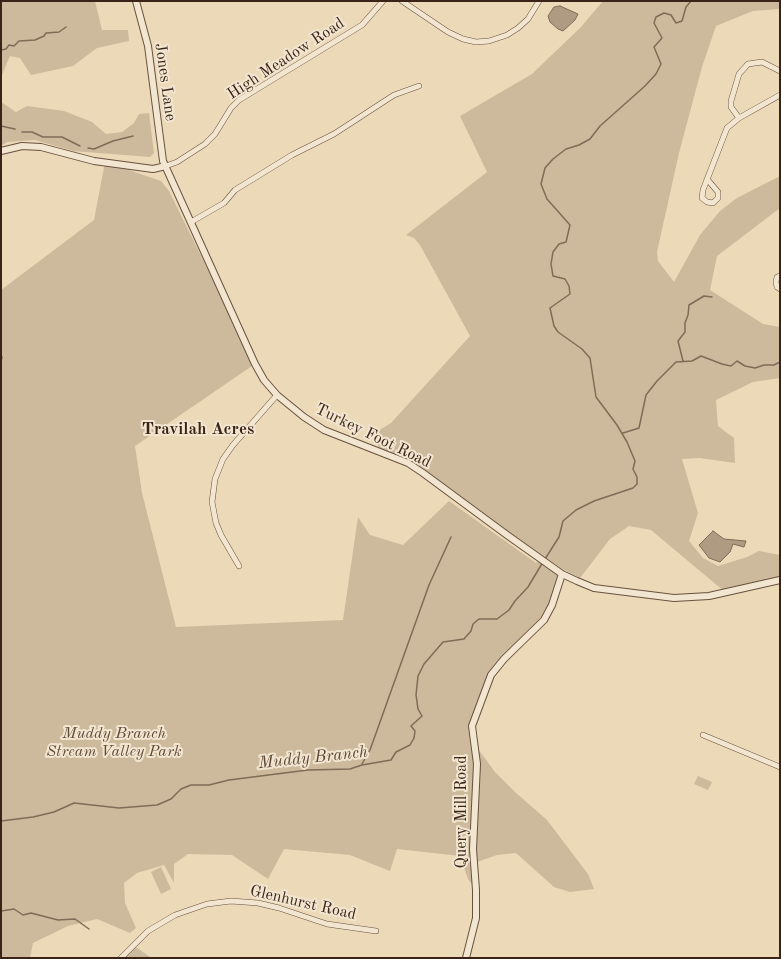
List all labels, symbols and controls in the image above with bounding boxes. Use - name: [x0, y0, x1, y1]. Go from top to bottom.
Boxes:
- street label: High Meadow Road: [224, 14, 348, 104]
- street label: Jones Lane: [150, 42, 180, 122]
- street label: Turkey Foot Road: [312, 400, 434, 472]
- district label: Travilah Acres: [142, 420, 254, 440]
- park label: Muddy Branch Stream Valley Park: [46, 724, 182, 762]
- water label: Muddy Branch: [257, 742, 369, 774]
- street label: Query Mill Road: [452, 755, 472, 869]
- street label: Glenhurst Road: [248, 881, 358, 925]

